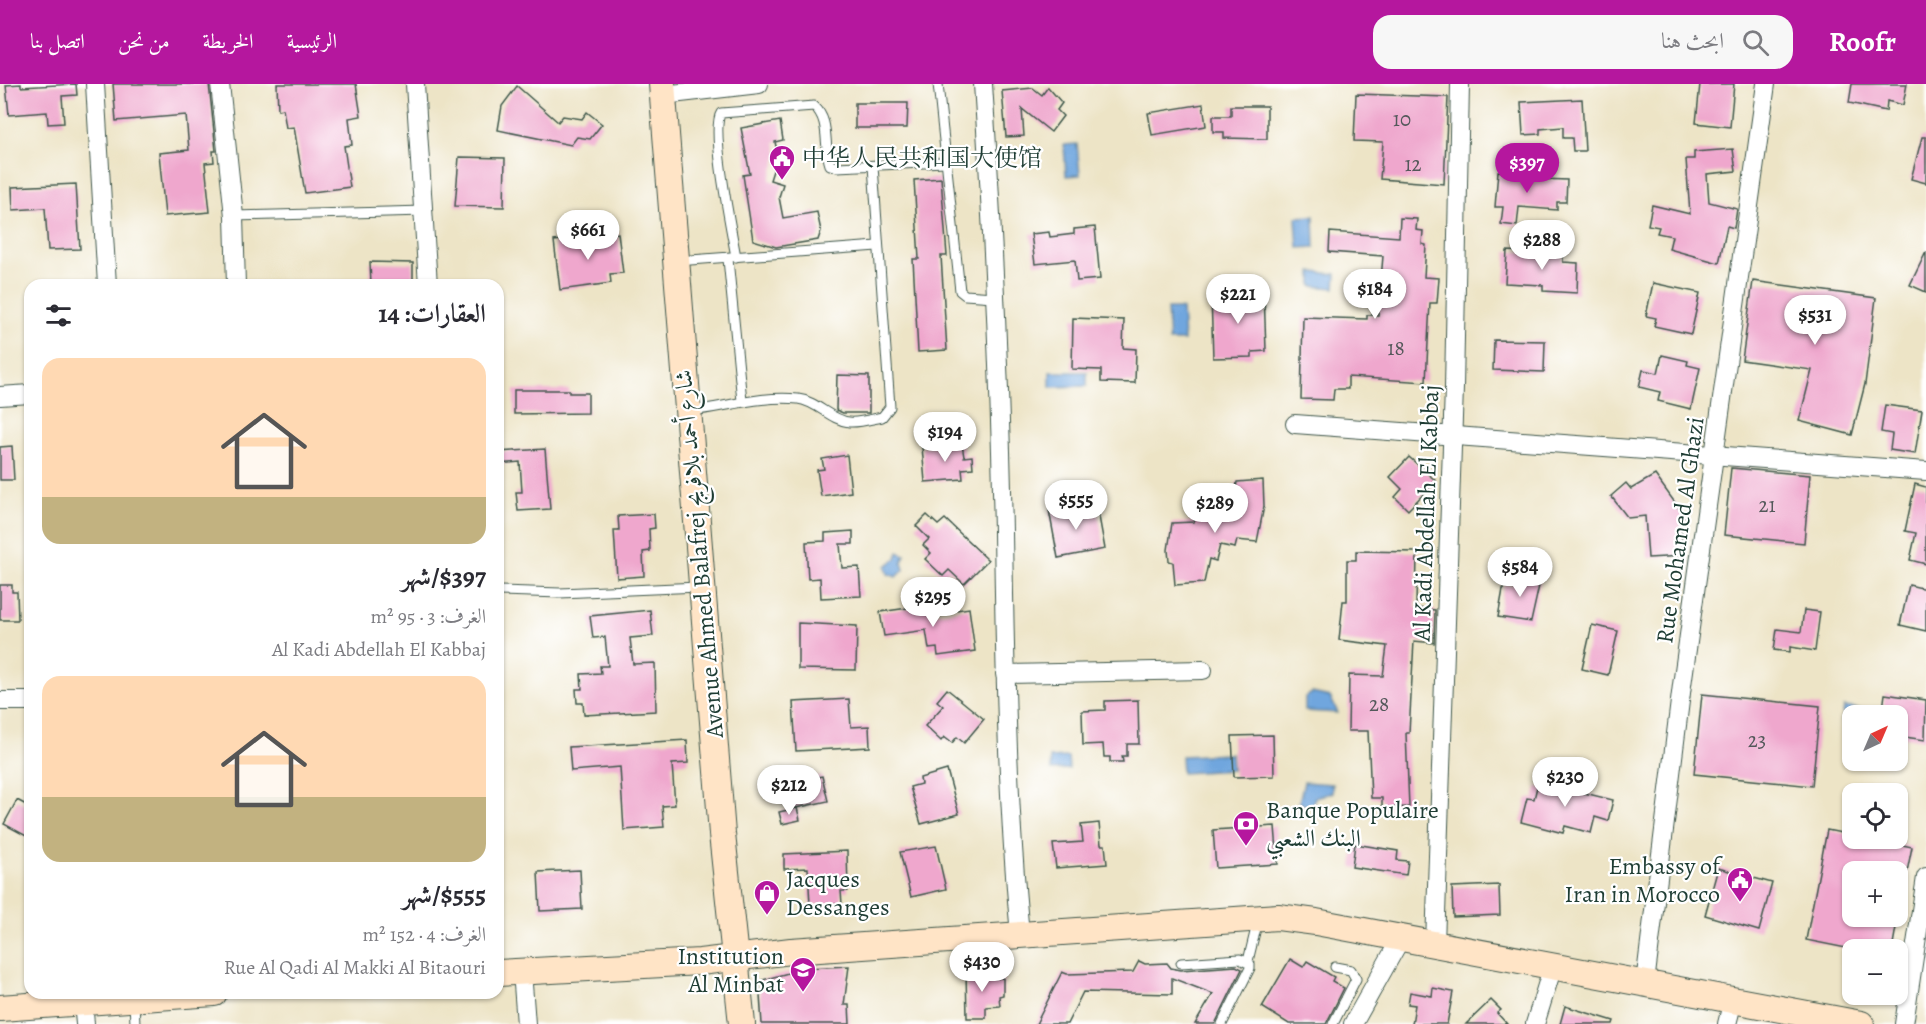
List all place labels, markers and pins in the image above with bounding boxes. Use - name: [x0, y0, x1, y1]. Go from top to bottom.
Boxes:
- place label: 中华人民共和国大使馆: [802, 142, 1042, 174]
- public building icon: 中华人民共和国大使馆: [767, 143, 797, 181]
- pin: $397: [1491, 143, 1563, 194]
- pin: $661: [552, 210, 624, 261]
- pin: $288: [1506, 220, 1578, 271]
- pin: $184: [1339, 269, 1411, 320]
- pin: $221: [1202, 274, 1274, 325]
- pin: $531: [1779, 295, 1851, 346]
- pin: $194: [909, 412, 981, 463]
- pin: $555: [1040, 480, 1112, 531]
- pin: $289: [1179, 483, 1251, 534]
- pin: $584: [1484, 547, 1556, 598]
- pin: $295: [897, 577, 969, 628]
- pin: $230: [1529, 757, 1601, 808]
- pin: $212: [753, 765, 825, 816]
- place label: Banque Populaire البنك الشعبي: [1266, 794, 1439, 860]
- bank icon: Banque Populaire البنك الشعبي: [1231, 809, 1261, 847]
- place label: Embassy of Iran in Morocco: [1565, 850, 1723, 910]
- place label: Jacques Dessanges: [786, 863, 890, 923]
- public building icon: Embassy of Iran in Morocco: [1725, 865, 1755, 903]
- shop icon: Jacques Dessanges: [752, 878, 782, 916]
- place label: Institution Al Minbat: [677, 940, 784, 1000]
- pin: $430: [946, 942, 1018, 993]
- school or university icon: Institution Al Minbat: [788, 955, 818, 993]

